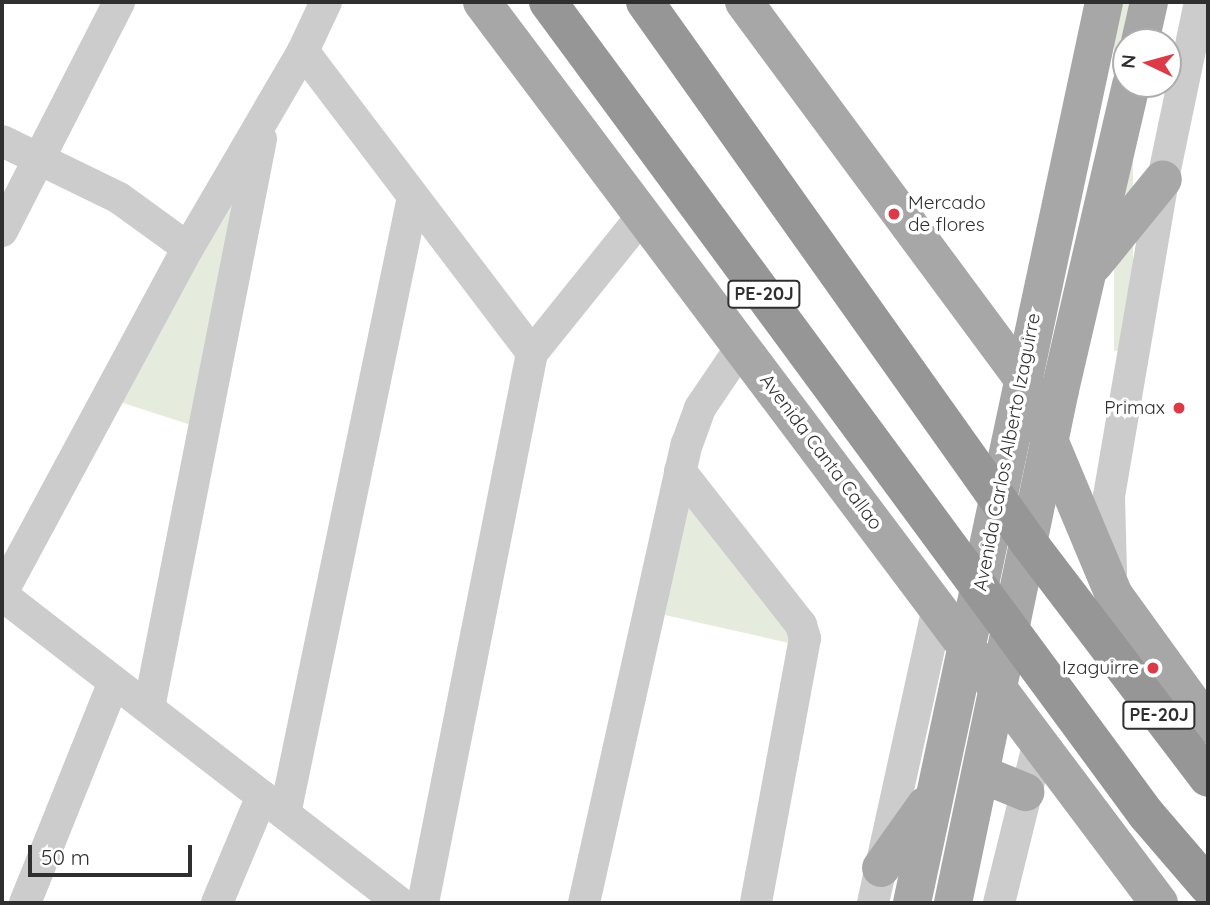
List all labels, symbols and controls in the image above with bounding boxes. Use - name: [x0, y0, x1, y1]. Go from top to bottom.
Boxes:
- north arrow: [1112, 28, 1182, 98]
- text: N: [1116, 53, 1141, 69]
- place label: Mercado de flores: [908, 192, 986, 236]
- marker: Mercado de flores: [886, 206, 902, 222]
- road number: PE-20J: [727, 280, 801, 308]
- street label: Avenida Carlos Alberto Izaguirre: [969, 311, 1045, 593]
- street label: Avenida Canta Callao: [755, 370, 887, 534]
- place label: Primax: [1104, 397, 1165, 419]
- marker: Primax: [1171, 400, 1187, 416]
- place label: Izaguirre: [1062, 657, 1139, 679]
- marker: Izaguirre: [1145, 660, 1161, 676]
- road number: PE-20J: [1122, 700, 1196, 730]
- scale bar: [32, 832, 196, 876]
- text: 50 m: [41, 844, 90, 870]

